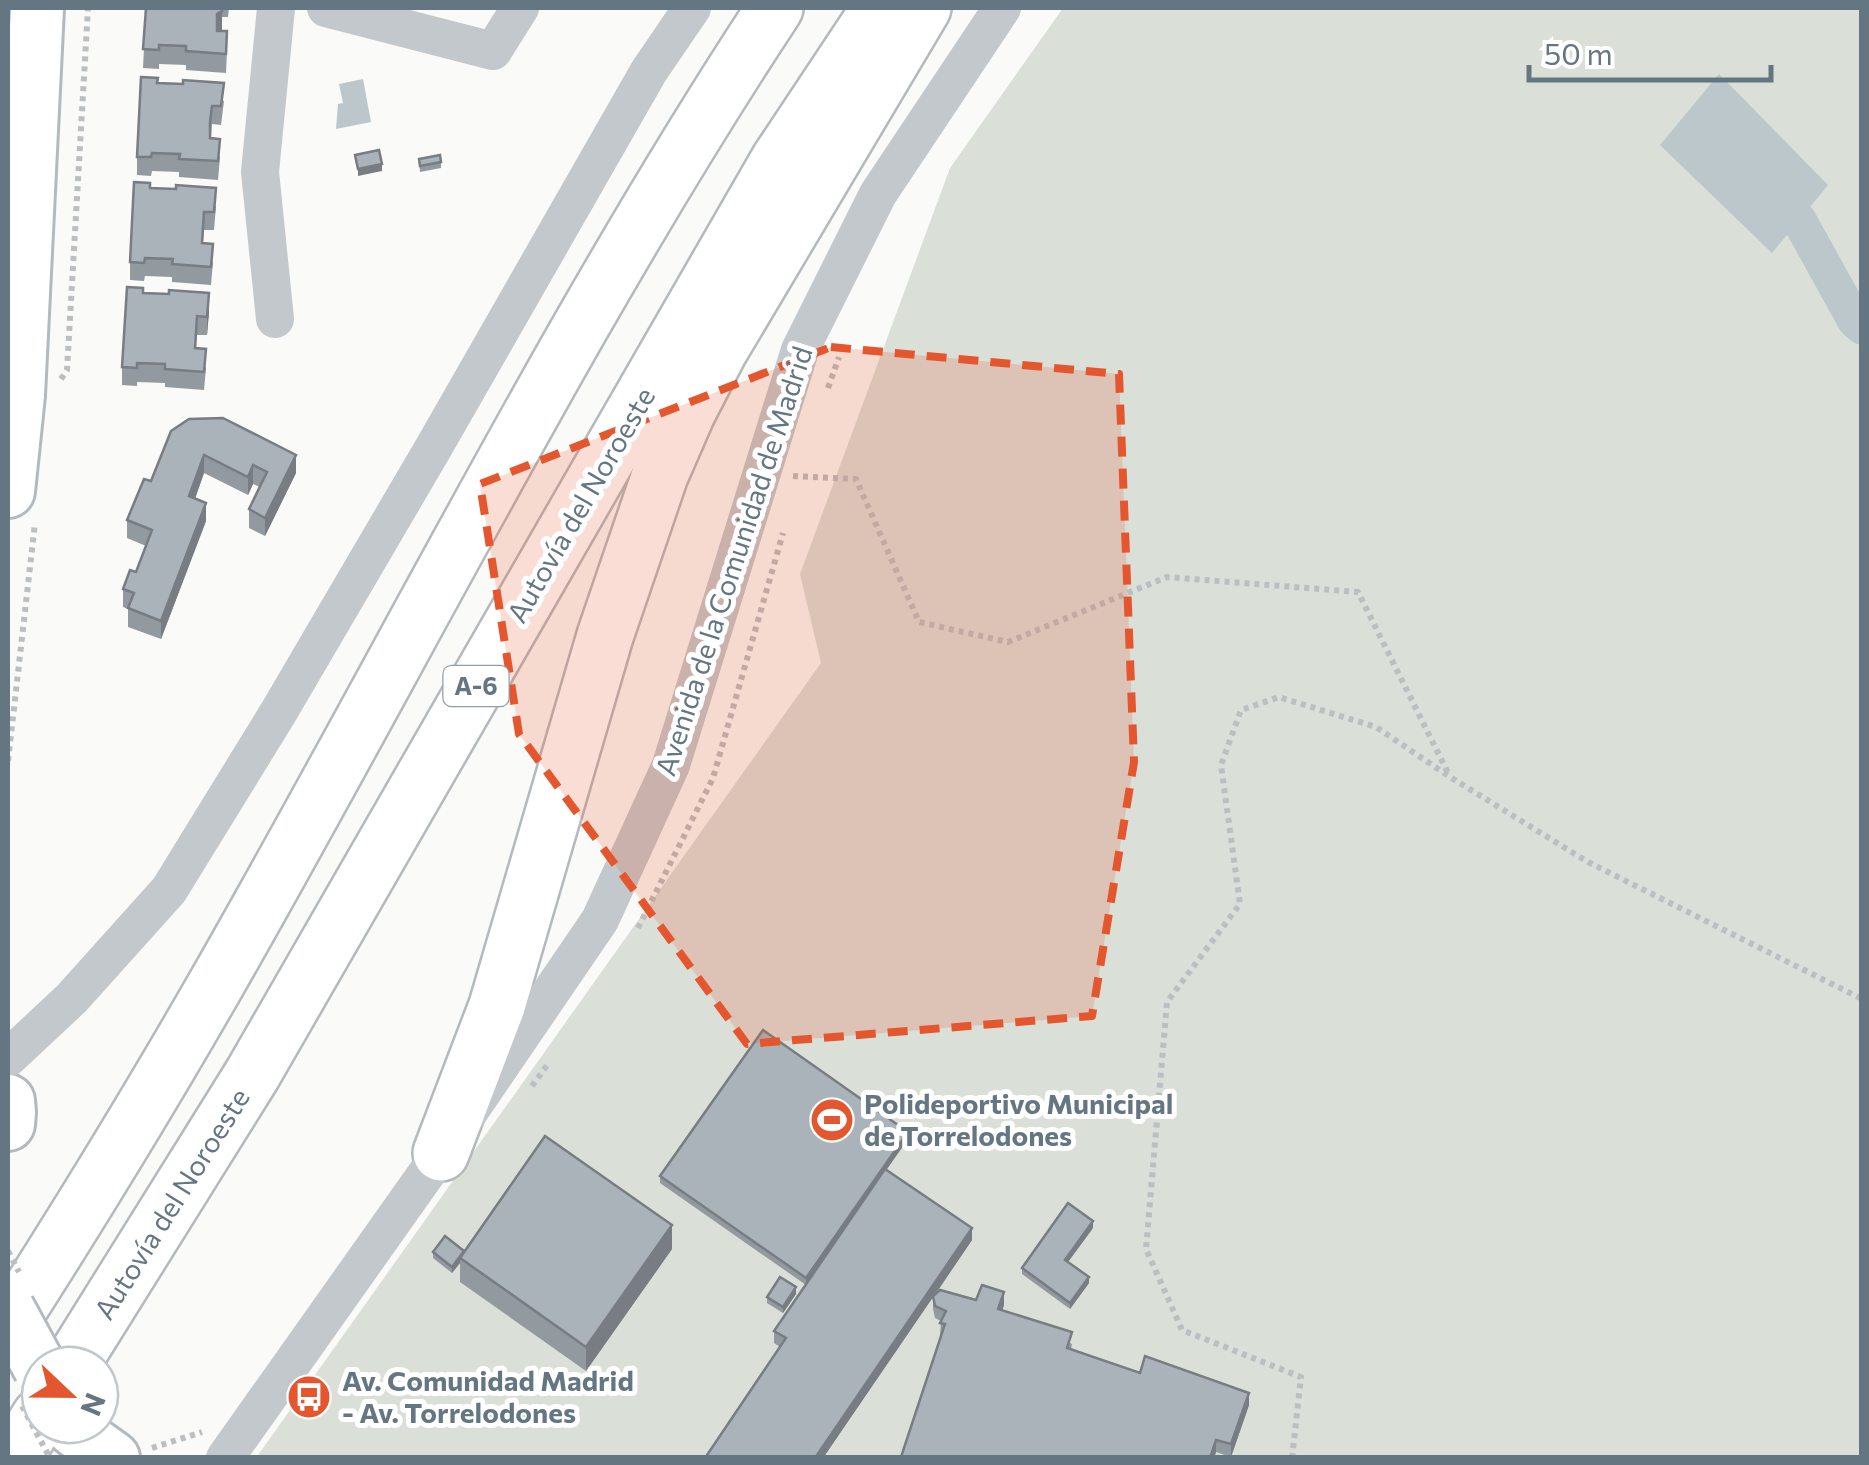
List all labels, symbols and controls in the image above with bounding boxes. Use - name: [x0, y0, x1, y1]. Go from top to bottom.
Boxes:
- scale bar: [1529, 20, 1772, 82]
- text: 50 m: [1544, 34, 1613, 71]
- street label: Avenida de la Comunidad de Madrid: [647, 342, 819, 780]
- street label: Autovía del Noroeste: [499, 381, 661, 628]
- road number: A-6: [444, 666, 508, 706]
- street label: Autovía del Noroeste: [86, 1082, 256, 1325]
- place label: Polideportivo Municipal de Torrelodones: [864, 1086, 1173, 1152]
- sports icon: Polideportivo Municipal de Torrelodones: [809, 1097, 855, 1143]
- north arrow: [20, 1345, 120, 1445]
- place label: Av. Comunidad Madrid - Av. Torrelodones: [342, 1363, 634, 1429]
- bus stop icon: Av. Comunidad Madrid - Av. Torrelodones: [286, 1374, 332, 1420]
- text: N: [74, 1389, 114, 1421]

